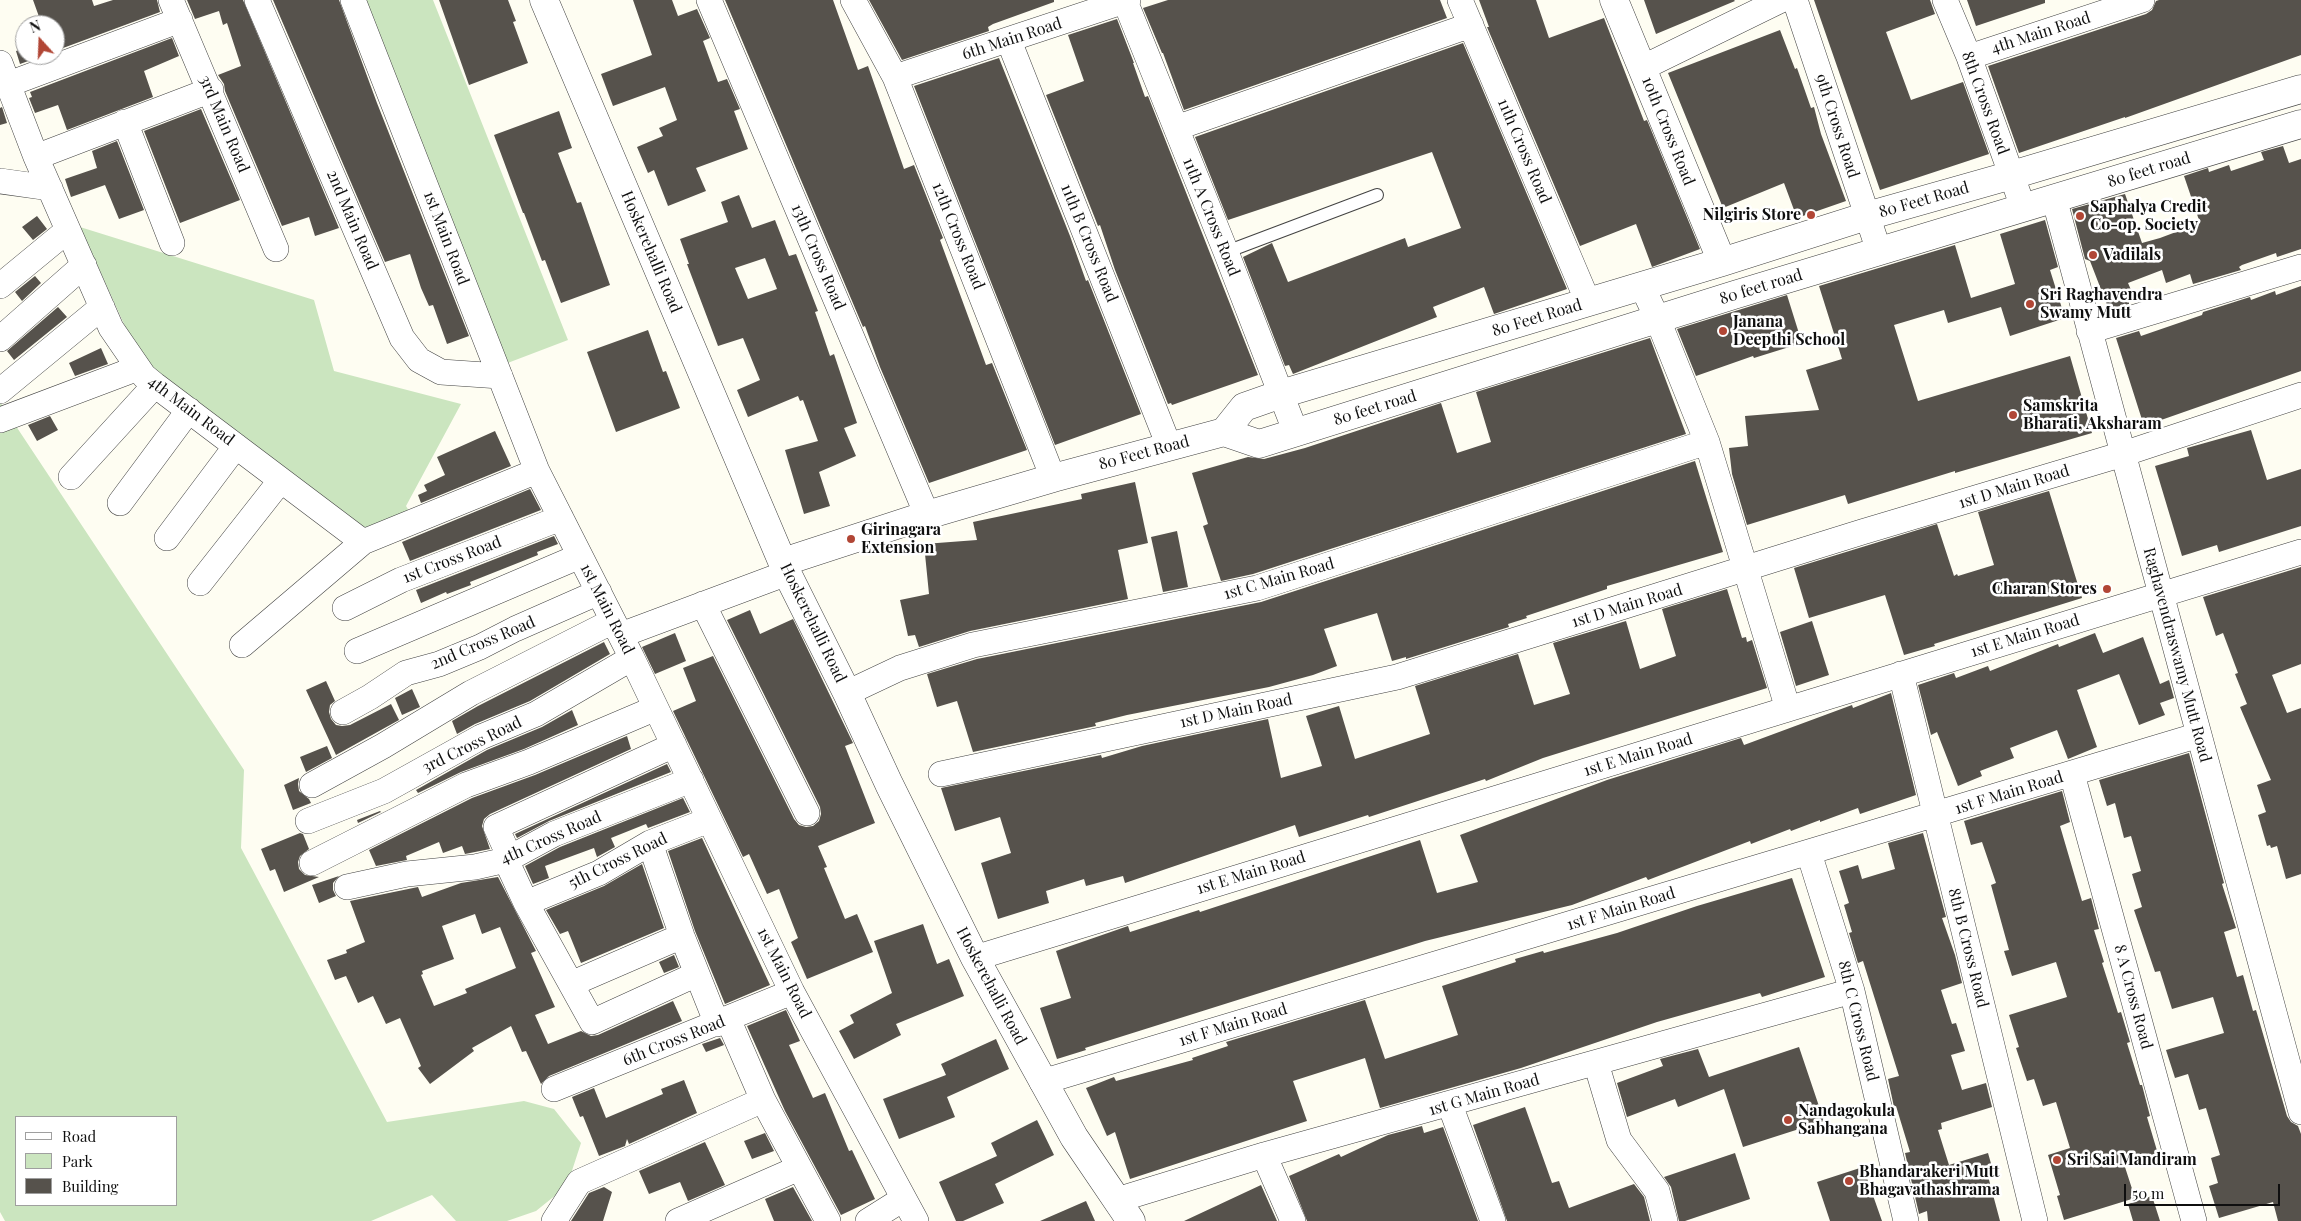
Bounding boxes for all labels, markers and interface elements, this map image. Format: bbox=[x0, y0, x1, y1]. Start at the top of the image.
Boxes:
street label: 4th Main Road bbox=[1989, 8, 2093, 58]
street label: 6th Main Road bbox=[960, 14, 1064, 64]
north arrow bbox=[15, 15, 65, 65]
text: N bbox=[27, 16, 43, 37]
street label: 8th Cross Road bbox=[1957, 49, 2013, 157]
street label: 9th Cross Road bbox=[1811, 71, 1863, 181]
street label: 3rd Main Road bbox=[195, 73, 253, 175]
street label: 10th Cross Road bbox=[1637, 74, 1699, 188]
street label: 11th Cross Road bbox=[1493, 96, 1555, 206]
street label: 80 feet road bbox=[2105, 148, 2193, 192]
street label: 11th A Cross Road bbox=[1178, 155, 1244, 279]
street label: 2nd Main Road bbox=[322, 167, 382, 273]
street label: 80 Feet Road bbox=[1877, 178, 1971, 222]
street label: 12th Cross Road bbox=[928, 180, 988, 292]
street label: 11th B Cross Road bbox=[1056, 181, 1122, 305]
street label: 1st Main Road bbox=[419, 188, 473, 288]
street label: Hoskerehalli Road bbox=[617, 188, 685, 316]
place label: Saphalya Credit Co-op. Society bbox=[2090, 197, 2207, 235]
street label: 13th Cross Road bbox=[787, 201, 849, 313]
place label: Nilgiris Store bbox=[1703, 205, 1801, 225]
marker: Nilgiris Store bbox=[1805, 209, 1817, 221]
marker: Saphalya Credit Co-op. Society bbox=[2074, 210, 2086, 222]
place label: Vadilals bbox=[2103, 245, 2161, 265]
marker: Vadilals bbox=[2087, 249, 2099, 261]
street label: 80 feet road bbox=[1717, 265, 1805, 309]
place label: Sri Raghavendra Swamy Mutt bbox=[2040, 285, 2163, 323]
street label: 80 Feet Road bbox=[1490, 295, 1584, 341]
marker: Sri Raghavendra Swamy Mutt bbox=[2024, 298, 2036, 310]
place label: Janana Deepthi School bbox=[1733, 312, 1845, 350]
marker: Janana Deepthi School bbox=[1717, 325, 1729, 337]
street label: 4th Main Road bbox=[144, 372, 238, 450]
street label: 80 feet road bbox=[1331, 386, 1419, 430]
place label: Samskrita Bharati, Aksharam bbox=[2023, 396, 2162, 434]
marker: Samskrita Bharati, Aksharam bbox=[2007, 409, 2019, 421]
street label: 80 Feet Road bbox=[1097, 432, 1191, 474]
street label: 1st D Main Road bbox=[1956, 461, 2072, 513]
place label: Girinagara Extension bbox=[861, 520, 941, 558]
street label: 1st Cross Road bbox=[400, 532, 504, 588]
marker: Girinagara Extension bbox=[845, 533, 857, 545]
street label: Raghavendraswamy Mutt Road bbox=[2139, 546, 2215, 764]
street label: 1st C Main Road bbox=[1221, 554, 1337, 604]
street label: 1st Main Road bbox=[576, 560, 638, 658]
street label: Hoskerehalli Road bbox=[776, 560, 850, 686]
place label: Charan Stores bbox=[1992, 579, 2097, 599]
street label: 1st D Main Road bbox=[1569, 580, 1685, 632]
marker: Charan Stores bbox=[2101, 583, 2113, 595]
street label: 1st E Main Road bbox=[1968, 610, 2082, 662]
street label: 2nd Cross Road bbox=[428, 612, 538, 674]
street label: 1st D Main Road bbox=[1178, 690, 1294, 732]
street label: 3rd Cross Road bbox=[419, 713, 525, 777]
street label: 1st E Main Road bbox=[1581, 729, 1695, 781]
street label: 1st F Main Road bbox=[1953, 767, 2065, 819]
street label: 4th Cross Road bbox=[498, 807, 604, 869]
street label: 5th Cross Road bbox=[566, 829, 670, 893]
street label: 1st E Main Road bbox=[1194, 847, 1308, 899]
street label: 1st F Main Road bbox=[1565, 883, 1677, 935]
street label: 8th B Cross Road bbox=[1944, 886, 1992, 1010]
street label: 1st Main Road bbox=[753, 924, 815, 1022]
street label: Hoskerehalli Road bbox=[952, 924, 1030, 1048]
street label: 8 A Cross Road bbox=[2110, 943, 2156, 1051]
street label: 8th C Cross Road bbox=[1834, 959, 1882, 1083]
street label: 1st F Main Road bbox=[1177, 999, 1289, 1051]
street label: 6th Cross Road bbox=[620, 1012, 728, 1070]
street label: 1st G Main Road bbox=[1426, 1070, 1542, 1120]
place label: Nandagokula Sabhangana bbox=[1798, 1101, 1895, 1139]
marker: Nandagokula Sabhangana bbox=[1782, 1114, 1794, 1126]
legend bbox=[15, 1116, 178, 1206]
text: Road bbox=[62, 1126, 96, 1146]
place label: Sri Sai Mandiram bbox=[2067, 1150, 2197, 1170]
text: Park bbox=[62, 1151, 93, 1171]
marker: Sri Sai Mandiram bbox=[2051, 1154, 2063, 1166]
place label: Bhandarakeri Mutt Bhagavathashrama bbox=[1859, 1162, 2000, 1200]
scale bar bbox=[2126, 1174, 2282, 1206]
marker: Bhandarakeri Mutt Bhagavathashrama bbox=[1843, 1175, 1855, 1187]
text: Building bbox=[62, 1176, 118, 1196]
text: 50 m bbox=[2132, 1183, 2164, 1203]

